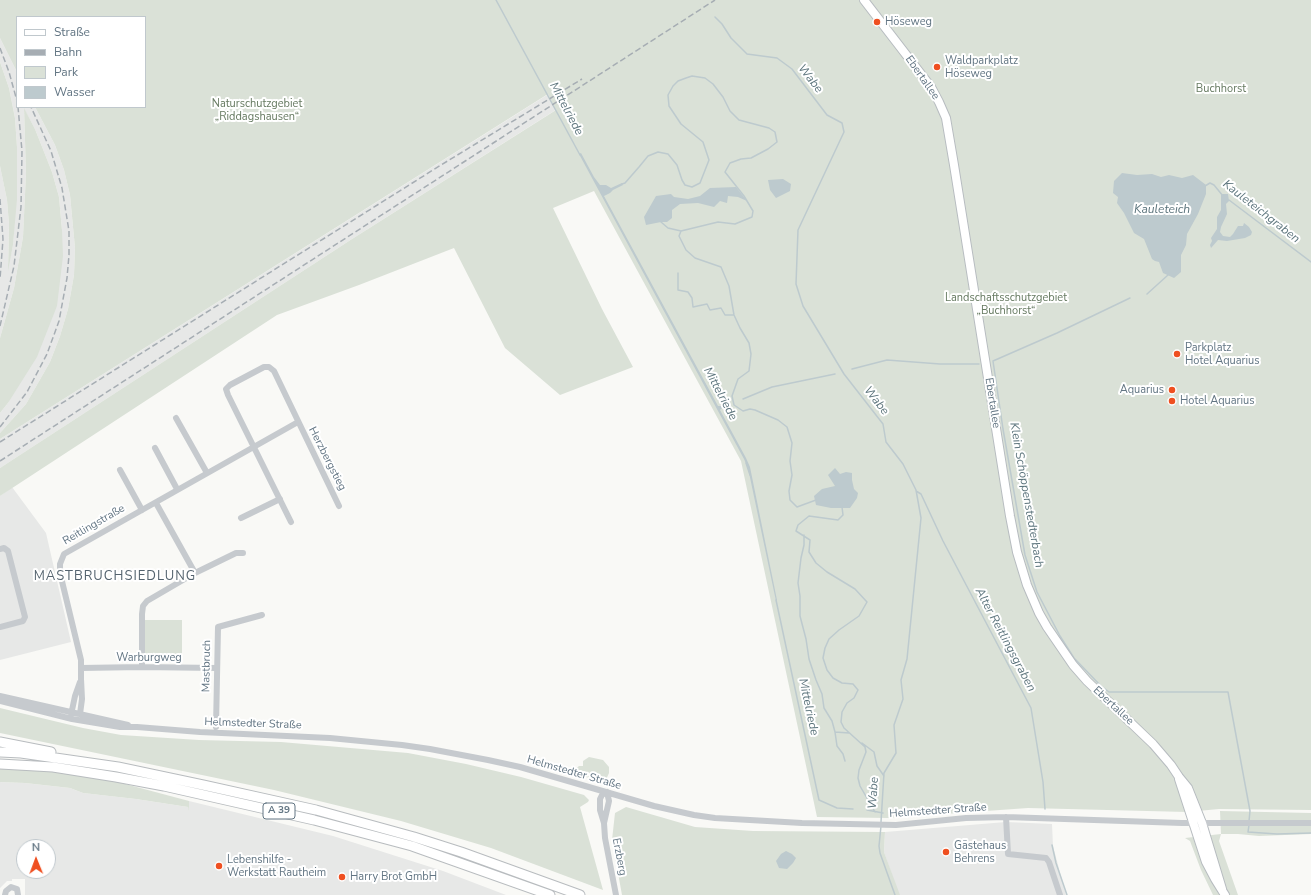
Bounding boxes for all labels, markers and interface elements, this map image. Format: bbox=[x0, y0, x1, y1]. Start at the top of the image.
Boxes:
place label: Höseweg bbox=[885, 15, 932, 29]
legend bbox=[16, 16, 146, 108]
marker: Höseweg bbox=[872, 17, 882, 27]
text: Straße bbox=[54, 24, 90, 40]
text: Bahn bbox=[54, 44, 82, 60]
street label: Ebertallee bbox=[902, 53, 942, 103]
place label: Waldparkplatz Höseweg bbox=[945, 54, 1018, 80]
water label: Wabe bbox=[794, 62, 826, 96]
marker: Waldparkplatz Höseweg bbox=[932, 62, 942, 72]
text: Park bbox=[54, 64, 78, 80]
water label: Mittelriede bbox=[546, 80, 586, 138]
park label: Buchhorst bbox=[1196, 82, 1246, 96]
text: Wasser bbox=[54, 84, 95, 100]
park label: Naturschutzgebiet „Riddagshausen“ bbox=[212, 97, 302, 123]
water label: Kauleteichgraben bbox=[1220, 177, 1302, 247]
water label: Kauleteich bbox=[1134, 203, 1190, 217]
park label: Landschaftsschutzgebiet „Buchhorst“ bbox=[945, 291, 1067, 317]
place label: Parkplatz Hotel Aquarius bbox=[1185, 341, 1259, 367]
marker: Parkplatz Hotel Aquarius bbox=[1172, 349, 1182, 359]
water label: Mittelriede bbox=[700, 365, 740, 423]
street label: Ebertallee bbox=[982, 377, 1002, 429]
place label: Aquarius bbox=[1120, 383, 1164, 397]
water label: Wabe bbox=[860, 384, 892, 418]
marker: Aquarius bbox=[1167, 385, 1177, 395]
place label: Hotel Aquarius bbox=[1180, 394, 1254, 408]
marker: Hotel Aquarius bbox=[1167, 396, 1177, 406]
water label: Klein Schöppenstedterbach bbox=[1006, 421, 1046, 569]
street label: Herzbergstieg bbox=[305, 425, 349, 493]
street label: Reitlingstraße bbox=[61, 502, 127, 548]
district label: MASTBRUCHSIEDLUNG bbox=[34, 569, 196, 585]
water label: Alter Reitlingsgraben bbox=[972, 586, 1038, 694]
street label: Mastbruch bbox=[200, 640, 214, 692]
street label: Warburgweg bbox=[116, 651, 182, 665]
water label: Mittelriede bbox=[795, 677, 821, 737]
street label: Ebertallee bbox=[1090, 684, 1136, 728]
street label: Helmstedter Straße bbox=[204, 716, 302, 732]
street label: Helmstedter Straße bbox=[525, 753, 623, 793]
water label: Wabe bbox=[866, 776, 882, 810]
street label: Helmstedter Straße bbox=[889, 801, 987, 821]
road number: A 39 bbox=[263, 803, 295, 819]
street label: Erzberg bbox=[609, 837, 629, 877]
north arrow bbox=[16, 839, 56, 879]
place label: Gästehaus Behrens bbox=[954, 839, 1006, 865]
text: N bbox=[32, 840, 40, 855]
marker: Gästehaus Behrens bbox=[941, 847, 951, 857]
place label: Lebenshilfe - Werkstatt Rautheim bbox=[227, 853, 326, 879]
marker: Lebenshilfe - Werkstatt Rautheim bbox=[214, 861, 224, 871]
place label: Harry Brot GmbH bbox=[350, 870, 437, 884]
marker: Harry Brot GmbH bbox=[337, 872, 347, 882]

